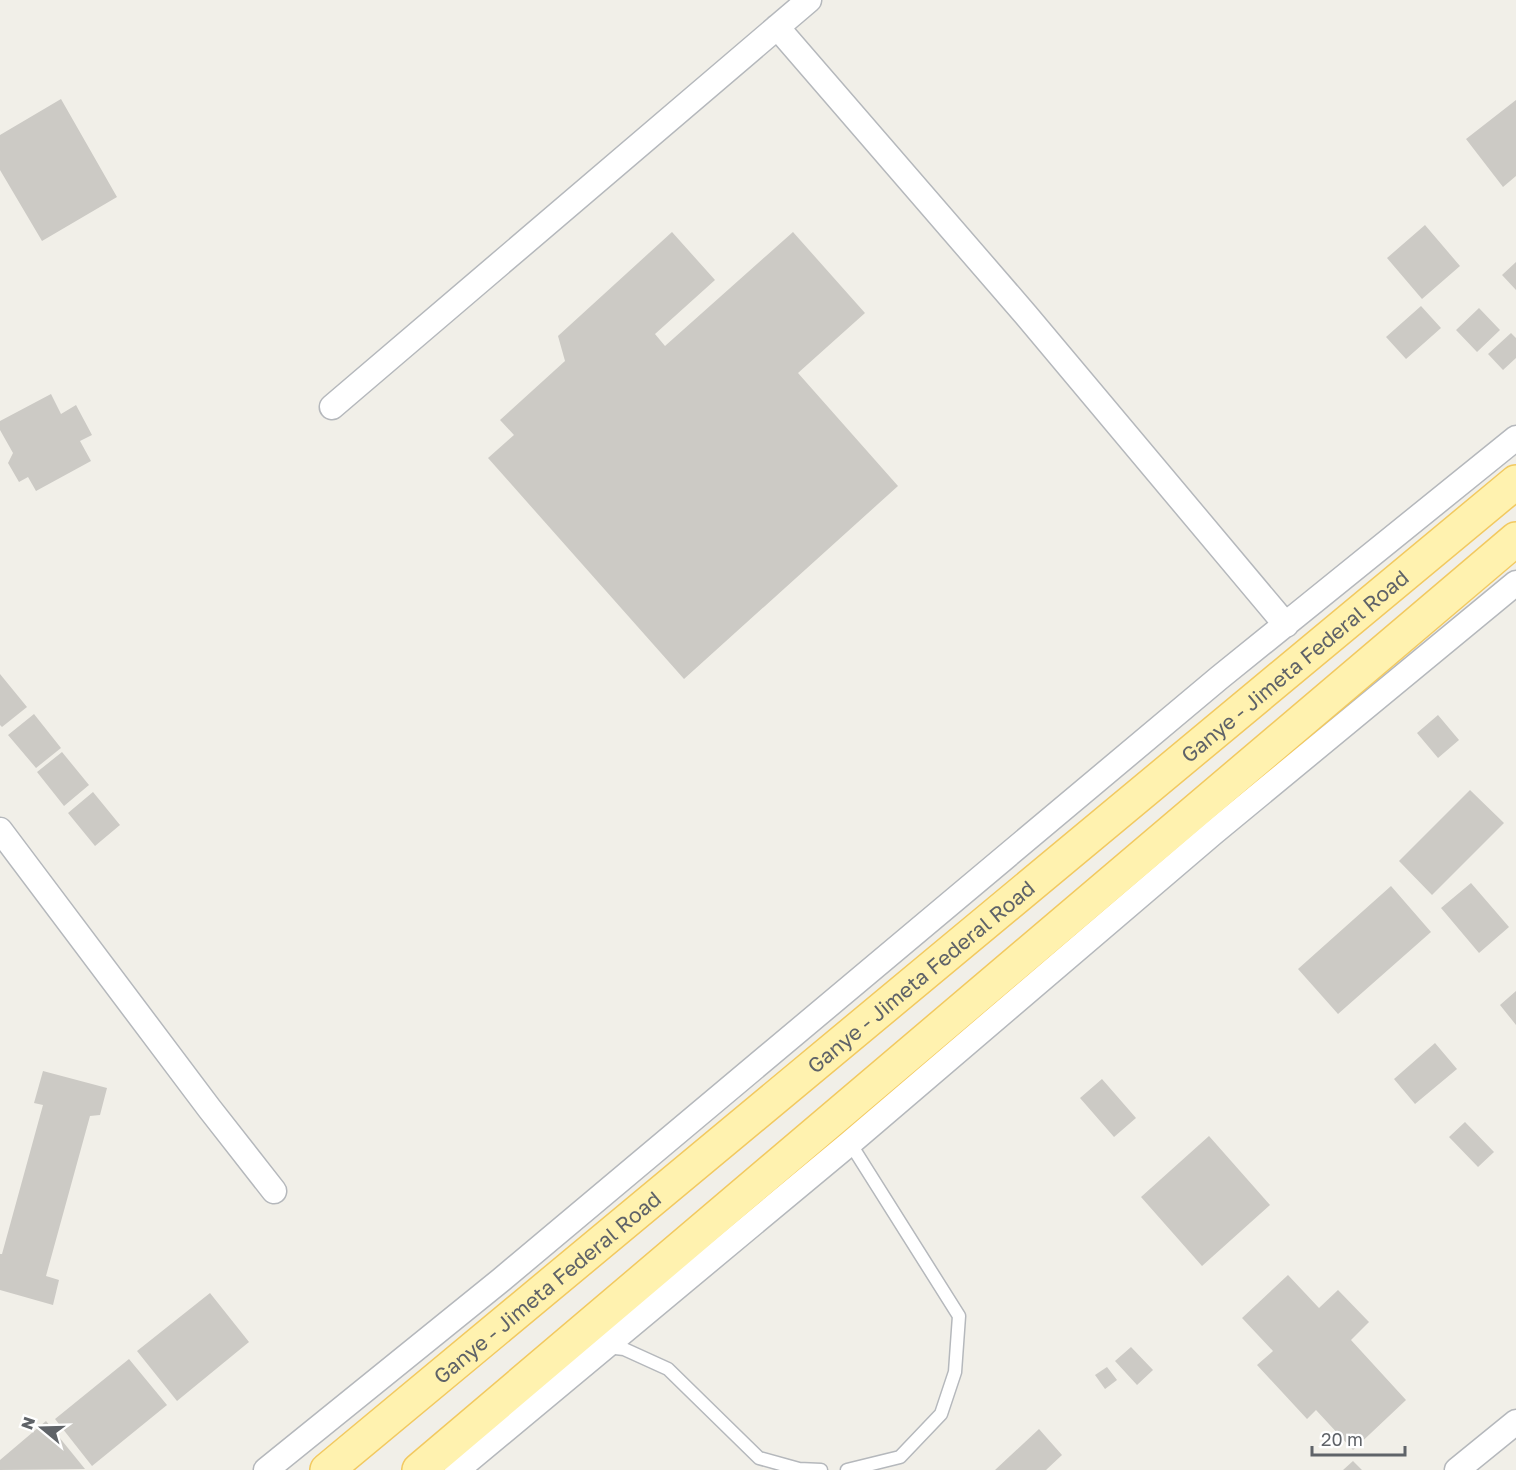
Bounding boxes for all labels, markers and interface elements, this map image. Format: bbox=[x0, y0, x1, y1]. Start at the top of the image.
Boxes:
street label: Ganye - Jimeta Federal Road bbox=[1176, 564, 1414, 768]
street label: Ganye - Jimeta Federal Road bbox=[802, 875, 1040, 1079]
street label: Ganye - Jimeta Federal Road bbox=[428, 1185, 666, 1389]
north arrow bbox=[12, 1398, 72, 1458]
text: N bbox=[16, 1414, 39, 1432]
scale bar bbox=[1312, 1419, 1405, 1457]
text: 20 m bbox=[1321, 1428, 1363, 1450]

